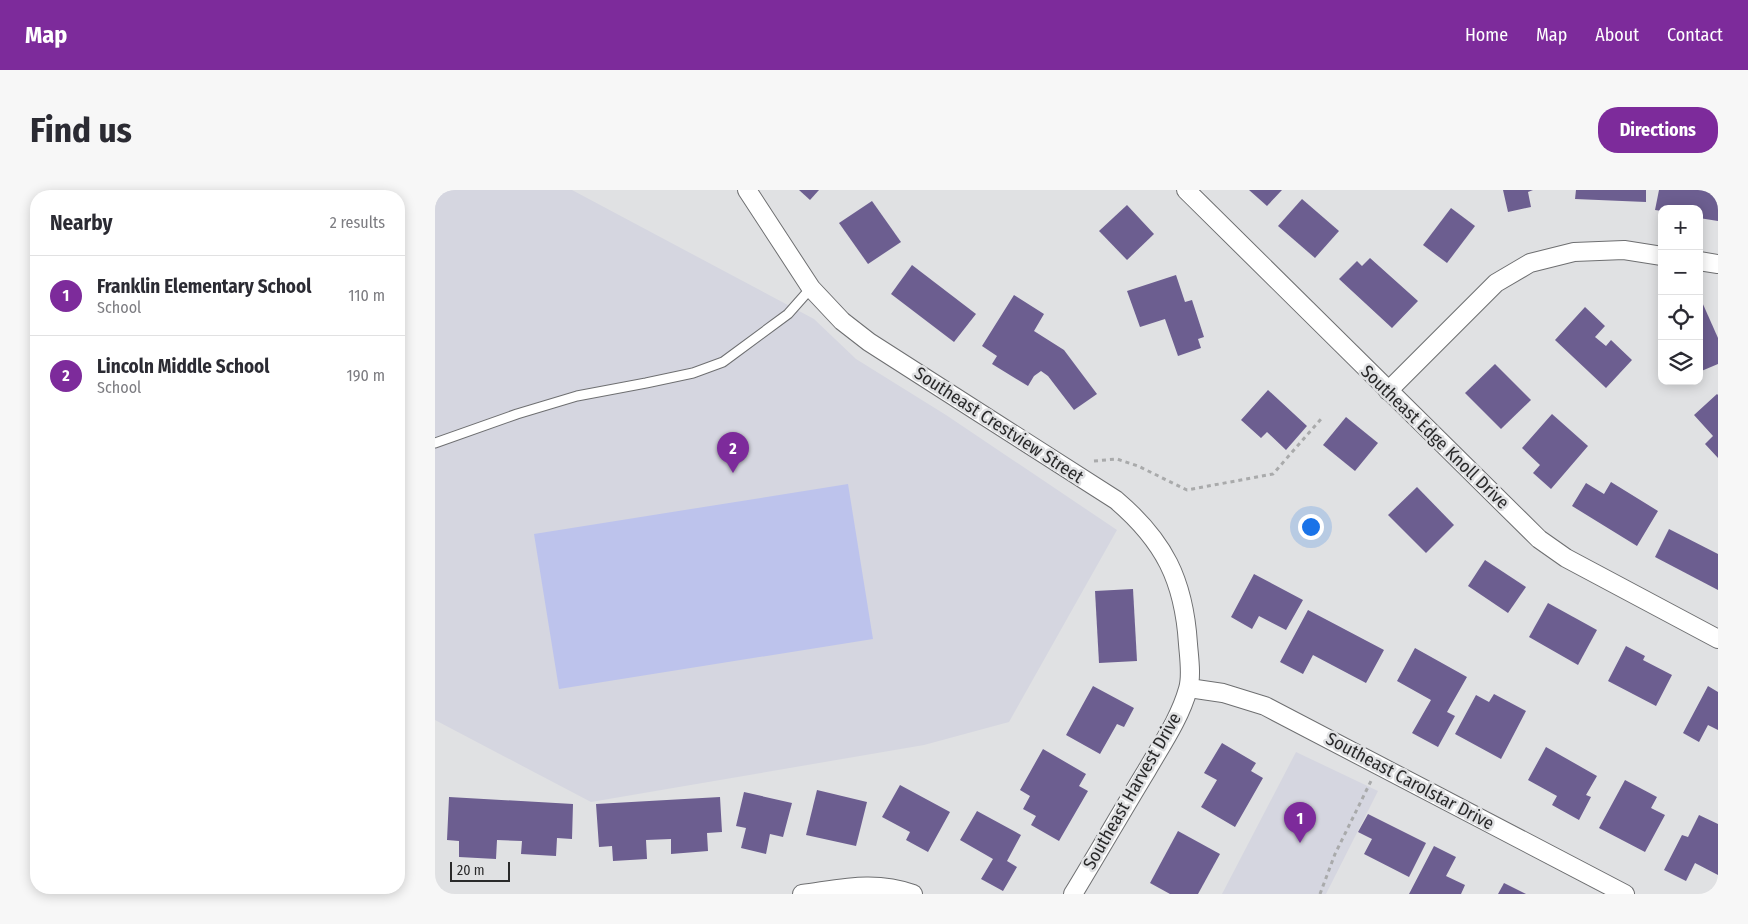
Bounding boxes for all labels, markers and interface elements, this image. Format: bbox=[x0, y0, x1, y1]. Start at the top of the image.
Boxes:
text: Map bbox=[25, 21, 67, 49]
text: Home bbox=[1465, 24, 1508, 46]
text: Map bbox=[1536, 24, 1567, 46]
text: About bbox=[1595, 24, 1639, 46]
text: Contact bbox=[1667, 24, 1723, 46]
button: Directions bbox=[1598, 107, 1718, 153]
text: Find us bbox=[30, 109, 132, 151]
map controls bbox=[1658, 205, 1703, 385]
button: + bbox=[1658, 205, 1703, 250]
text: Nearby bbox=[50, 210, 112, 236]
text: 2 results bbox=[330, 213, 385, 232]
button: − bbox=[1658, 250, 1703, 295]
text: Franklin Elementary School bbox=[97, 275, 311, 298]
text: 1 bbox=[63, 286, 69, 305]
text: 110 m bbox=[348, 286, 385, 305]
button: locate bbox=[1658, 295, 1703, 340]
text: School bbox=[97, 298, 141, 317]
button: layers bbox=[1658, 340, 1703, 385]
text: Lincoln Middle School bbox=[97, 355, 269, 378]
street label: Southeast Edge Knoll Drive bbox=[1356, 360, 1514, 514]
street label: Southeast Crestview Street bbox=[910, 362, 1088, 488]
text: 2 bbox=[62, 366, 70, 385]
text: 190 m bbox=[347, 366, 385, 385]
text: School bbox=[97, 378, 141, 397]
pin: 2 bbox=[717, 432, 749, 473]
your location bbox=[1298, 514, 1324, 540]
street label: Southeast Harvest Drive bbox=[1078, 709, 1186, 873]
street label: Southeast Carolstar Drive bbox=[1322, 727, 1498, 835]
pin: 1 bbox=[1284, 802, 1316, 843]
scale bar bbox=[450, 859, 510, 882]
text: 20 m bbox=[457, 862, 485, 879]

